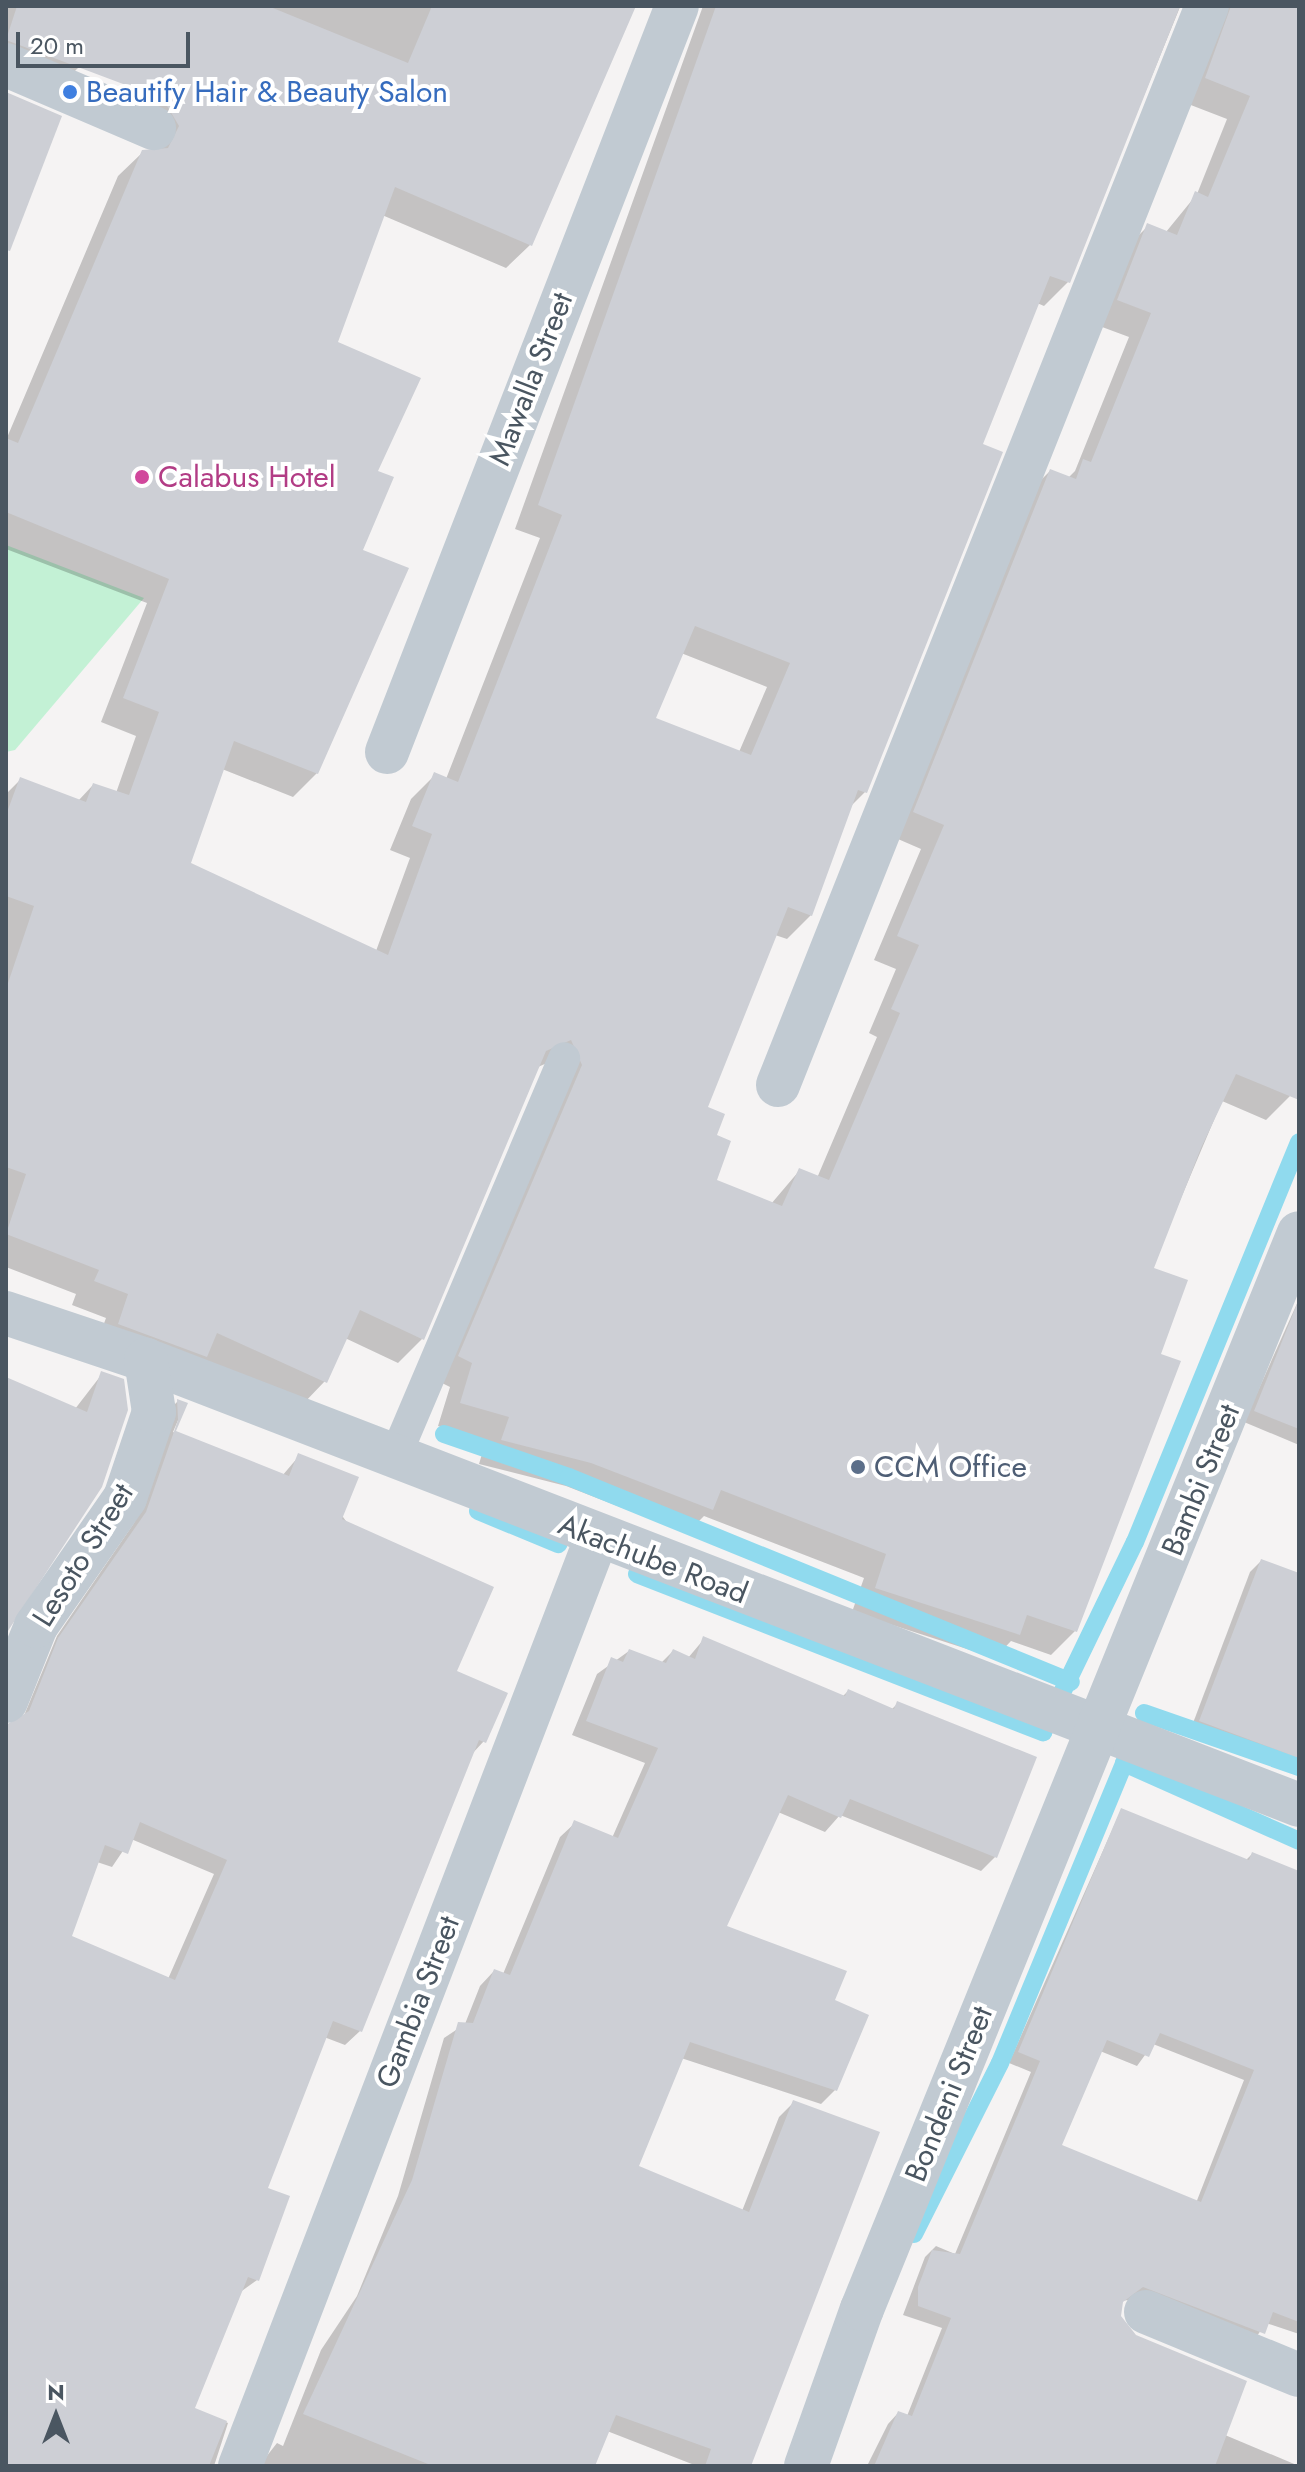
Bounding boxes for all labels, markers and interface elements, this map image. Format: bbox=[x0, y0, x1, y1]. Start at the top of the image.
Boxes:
scale bar bbox=[20, 16, 194, 66]
text: 20 m bbox=[30, 28, 84, 63]
place label: Beautify Hair & Beauty Salon bbox=[86, 74, 448, 110]
marker: Beautify Hair & Beauty Salon bbox=[61, 83, 79, 101]
street label: Mawalla Street bbox=[482, 287, 580, 471]
place label: Calabus Hotel bbox=[158, 459, 336, 495]
marker: Calabus Hotel bbox=[133, 468, 151, 486]
street label: Bambi Street bbox=[1154, 1399, 1248, 1561]
place label: CCM Office bbox=[874, 1449, 1027, 1485]
marker: CCM Office bbox=[849, 1458, 867, 1476]
street label: Lesoto Street bbox=[25, 1477, 141, 1633]
street label: Akachube Road bbox=[553, 1506, 753, 1612]
street label: Gambia Street bbox=[369, 1911, 467, 2093]
street label: Bondeni Street bbox=[898, 2001, 1000, 2187]
north arrow bbox=[16, 2376, 96, 2456]
text: N bbox=[47, 2376, 65, 2408]

